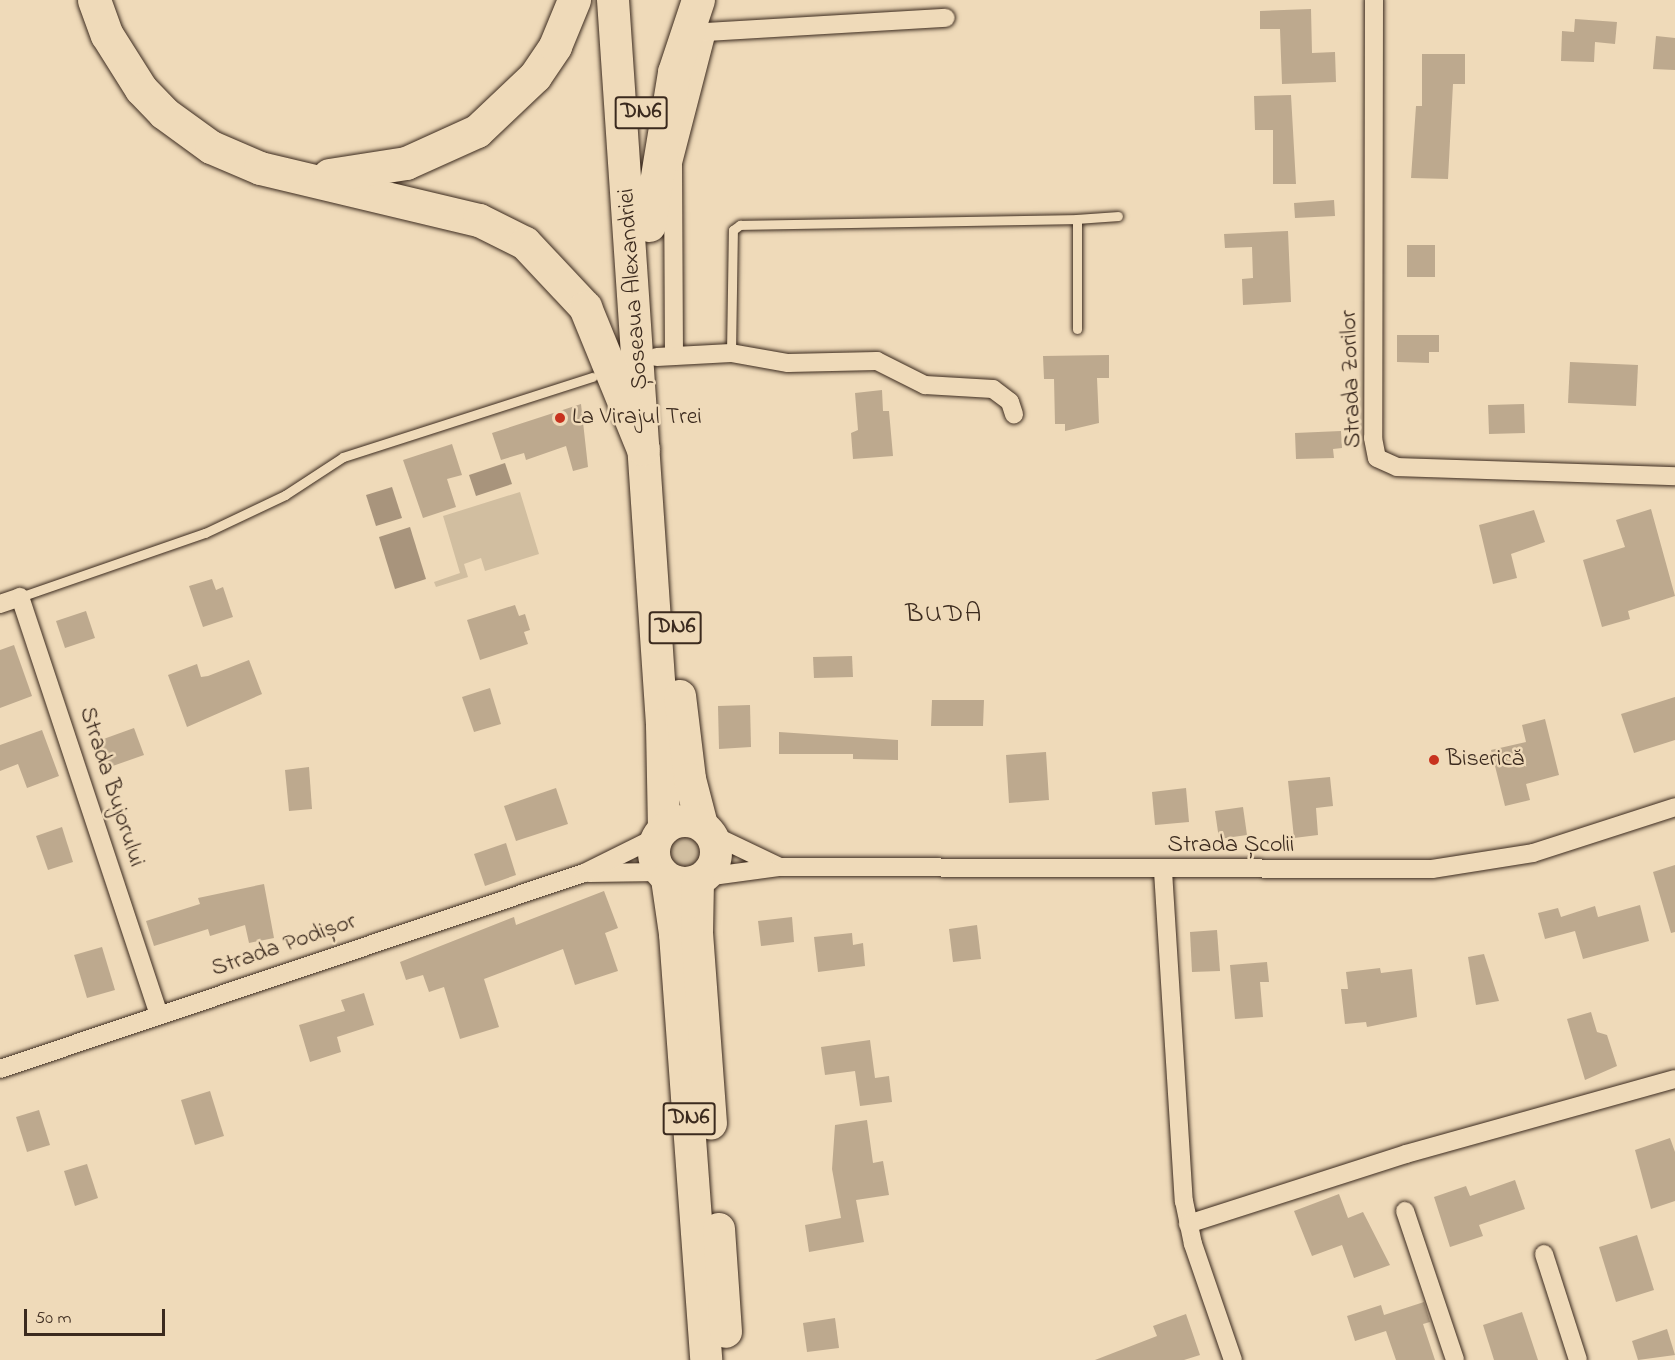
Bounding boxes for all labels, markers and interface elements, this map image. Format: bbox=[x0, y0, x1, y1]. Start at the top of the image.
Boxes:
road number: DN6 bbox=[614, 94, 668, 132]
street label: Șoseaua Alexandriei bbox=[613, 187, 655, 391]
street label: Strada Zorilor bbox=[1335, 309, 1369, 449]
place label: La Virajul Trei bbox=[572, 404, 702, 432]
marker: La Virajul Trei bbox=[553, 411, 567, 425]
district label: BUDA bbox=[905, 599, 983, 631]
road number: DN6 bbox=[648, 609, 702, 647]
street label: Strada Bujorului bbox=[72, 703, 150, 871]
place label: Biserică bbox=[1446, 746, 1524, 774]
marker: Biserică bbox=[1427, 753, 1441, 767]
street label: Strada Școlii bbox=[1168, 832, 1294, 860]
street label: Strada Podișor bbox=[208, 908, 360, 984]
road number: DN6 bbox=[662, 1100, 716, 1138]
scale bar bbox=[27, 1297, 168, 1335]
text: 50 m bbox=[35, 1306, 72, 1332]

